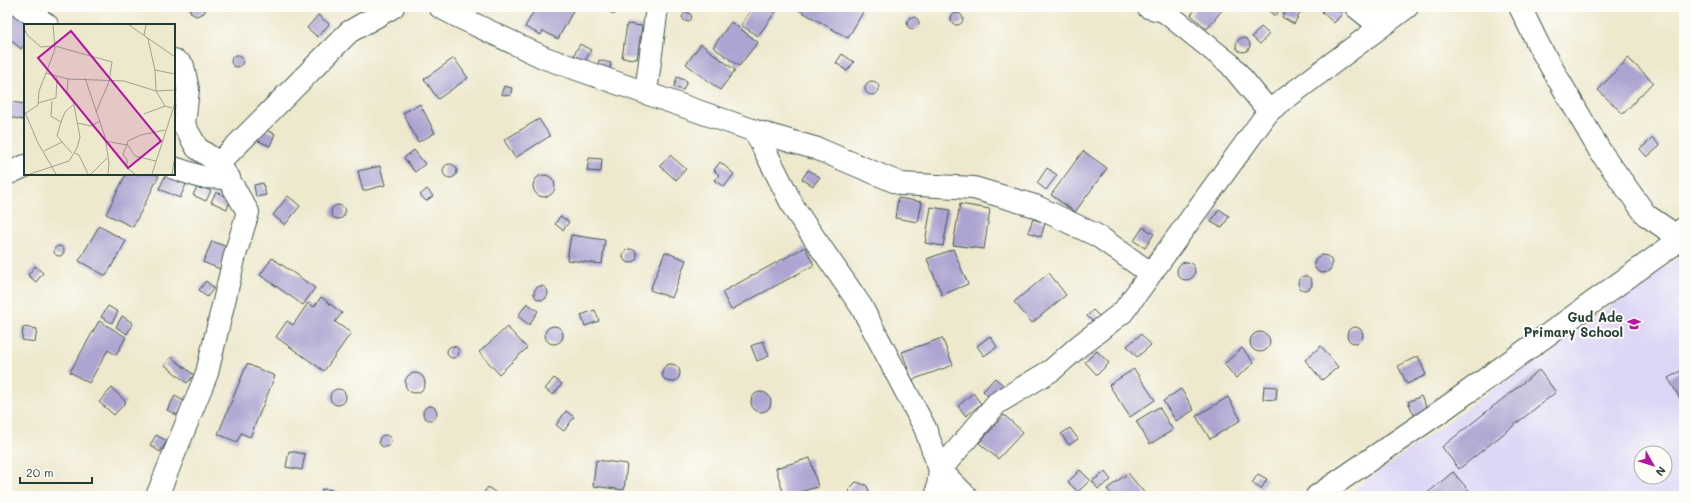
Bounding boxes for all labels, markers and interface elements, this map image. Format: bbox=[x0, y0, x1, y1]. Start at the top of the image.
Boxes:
inset map bbox=[24, 24, 175, 175]
place label: Gud Ade Primary School bbox=[1523, 308, 1623, 341]
school or university icon: Gud Ade Primary School bbox=[1626, 316, 1642, 332]
north arrow bbox=[1633, 445, 1673, 485]
scale bar bbox=[20, 459, 92, 485]
text: 20 m bbox=[26, 464, 54, 480]
text: N bbox=[1653, 464, 1670, 480]

